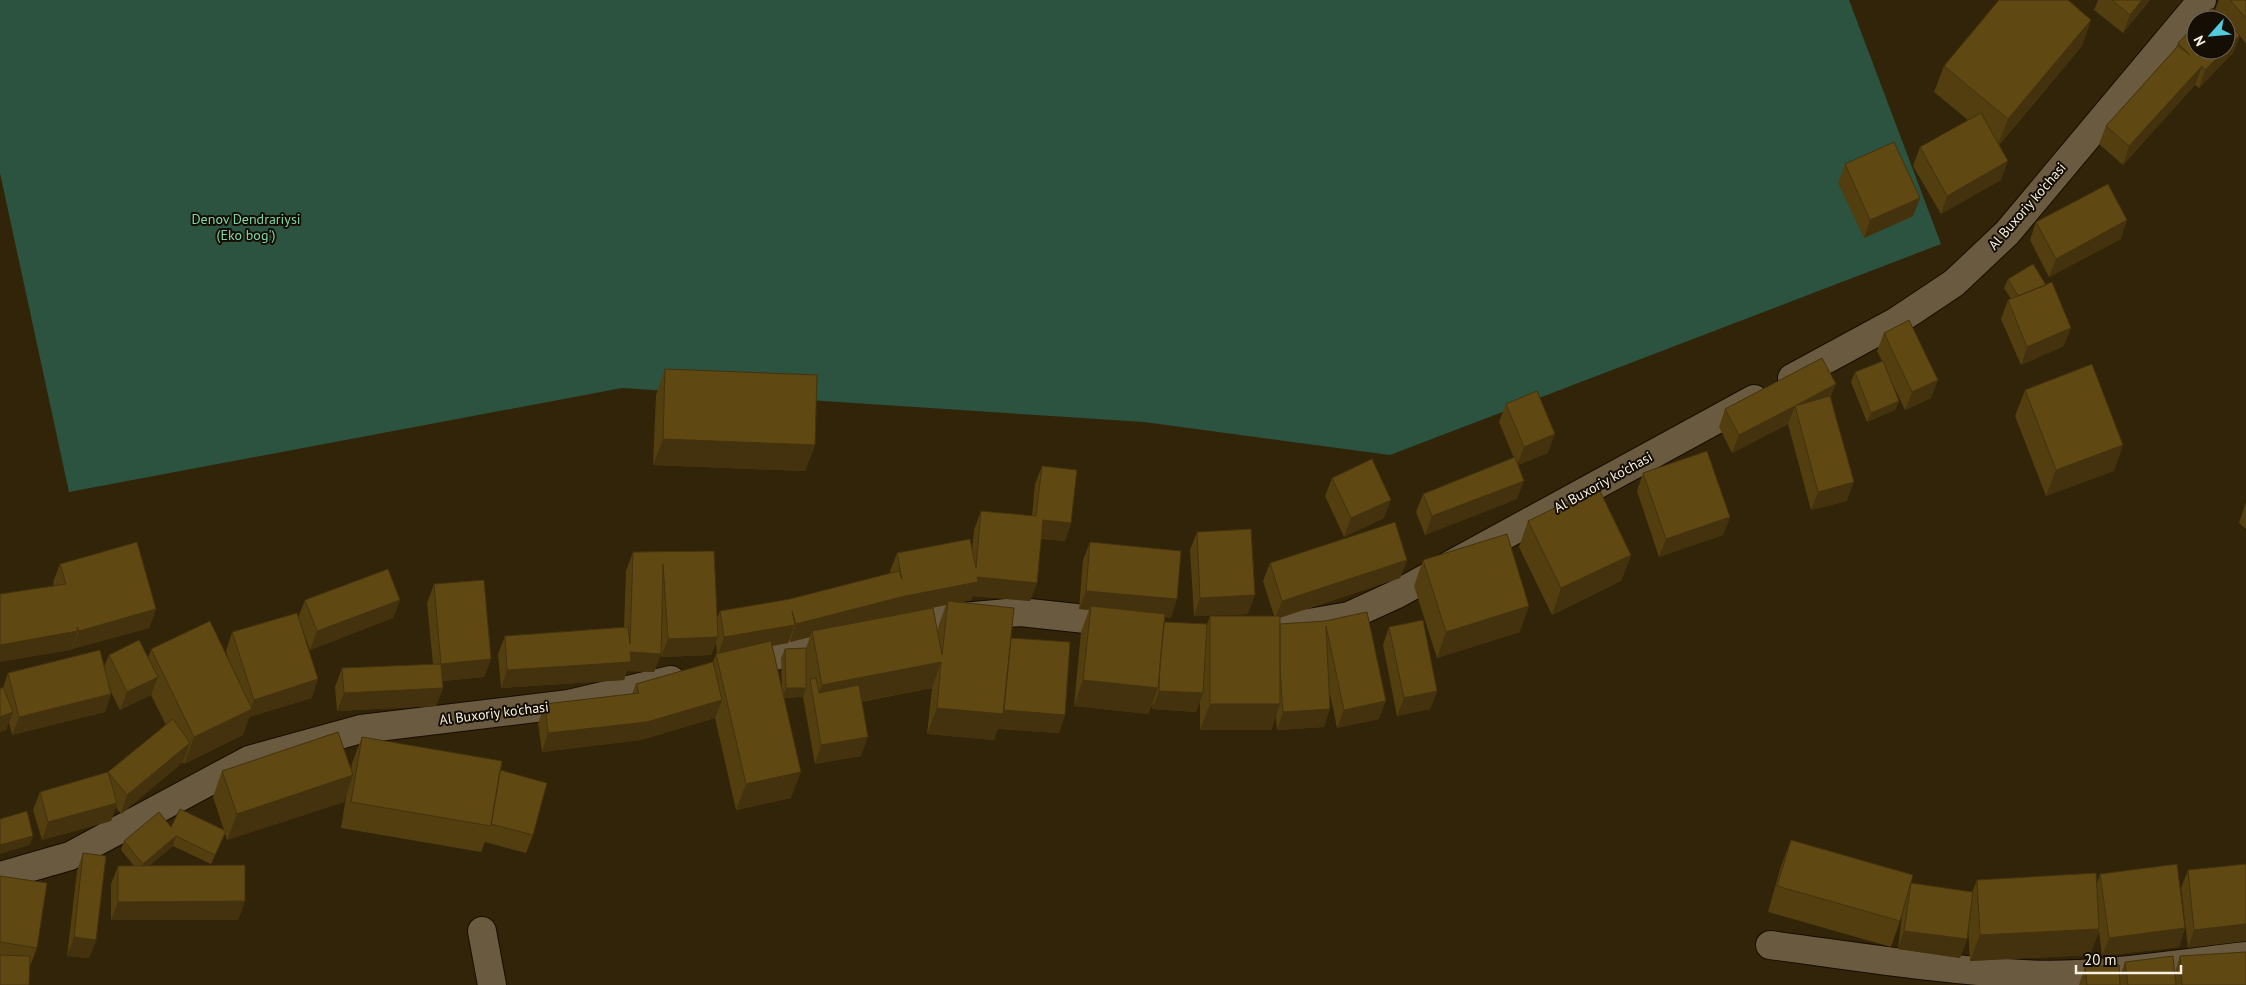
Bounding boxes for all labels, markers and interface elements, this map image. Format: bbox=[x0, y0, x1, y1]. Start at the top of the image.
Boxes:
north arrow bbox=[2186, 10, 2236, 60]
text: N bbox=[2189, 33, 2210, 49]
street label: Al Buxoriy ko'chasi bbox=[1984, 159, 2070, 253]
park label: Denov Dendrariysi (Eko bog') bbox=[191, 210, 301, 244]
street label: Al Buxoriy ko'chasi bbox=[1551, 447, 1655, 517]
street label: Al Buxoriy ko'chasi bbox=[438, 697, 550, 729]
scale bar bbox=[2076, 942, 2181, 974]
text: 20 m bbox=[2084, 950, 2117, 969]

